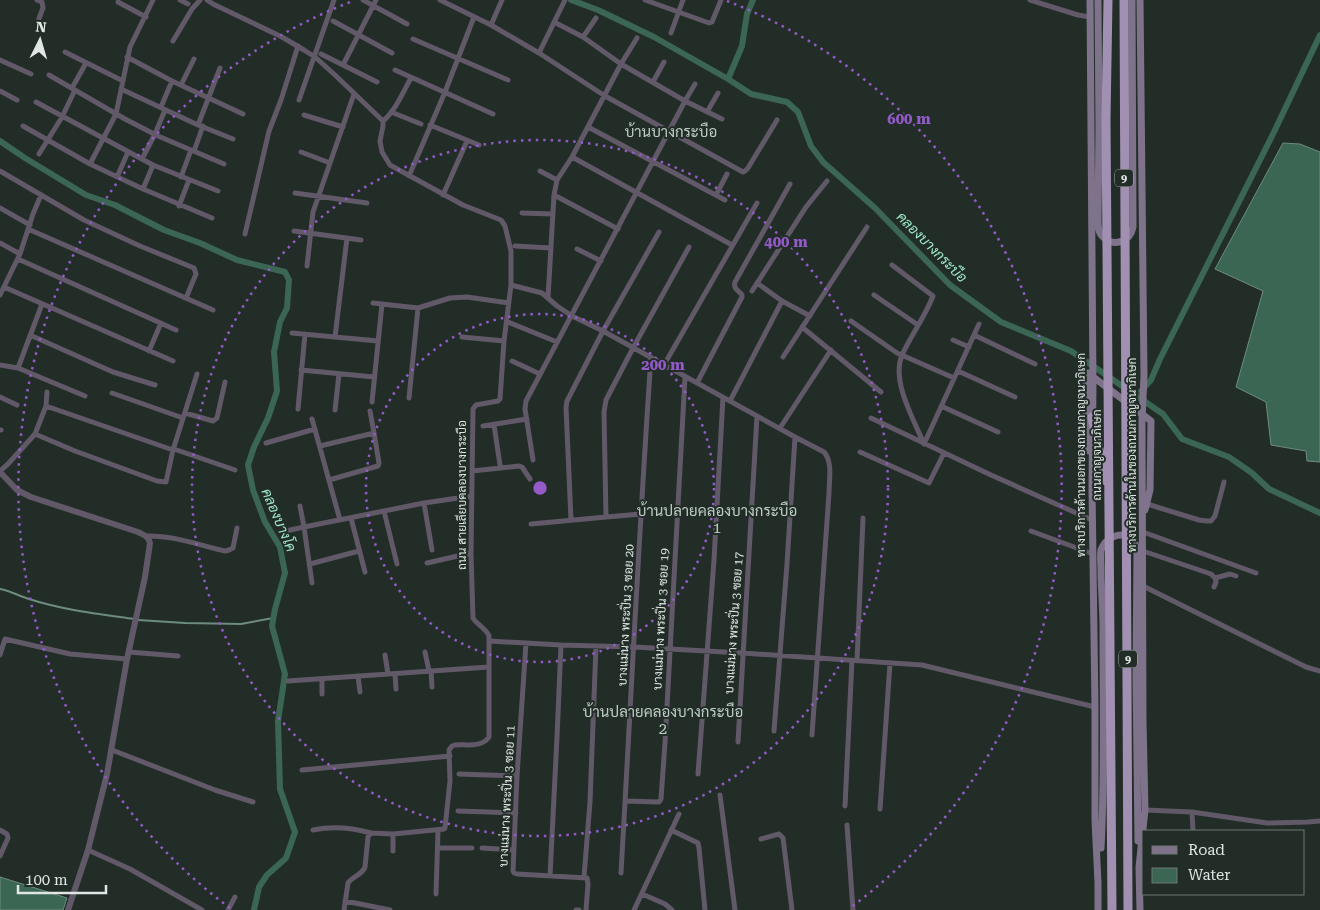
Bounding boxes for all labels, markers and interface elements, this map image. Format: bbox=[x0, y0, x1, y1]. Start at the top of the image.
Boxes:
north arrow bbox=[15, 15, 65, 65]
text: N bbox=[35, 19, 47, 36]
text: 600 m bbox=[887, 110, 931, 128]
district label: บ้านบางกระบือ bbox=[625, 122, 717, 141]
road number: 9 bbox=[1115, 170, 1133, 187]
water label: คลองบางกระบือ bbox=[894, 208, 971, 285]
text: 400 m bbox=[764, 233, 808, 251]
street label: ทางบริการด้านนอกของถนนกาญจนาภิเษก bbox=[1074, 353, 1088, 557]
text: 200 m bbox=[641, 356, 685, 374]
street label: ทางบริการด้านในของถนนกาญจนาภิเษก bbox=[1124, 357, 1139, 552]
street label: ถนนกาญจนาภิเษก bbox=[1090, 409, 1104, 501]
street label: ถนน สายเลียบคลองบางกระบือ bbox=[454, 420, 469, 570]
centre of rings bbox=[531, 479, 549, 497]
water label: คลองบางโค bbox=[259, 486, 299, 554]
district label: บ้านปลายคลองบางกระบือ 1 bbox=[637, 501, 797, 537]
street label: บางแม่นาง พระปิ่น 3 ซอย 20 bbox=[612, 543, 637, 686]
street label: บางแม่นาง พระปิ่น 3 ซอย 19 bbox=[647, 547, 672, 690]
street label: บางแม่นาง พระปิ่น 3 ซอย 17 bbox=[719, 551, 746, 694]
road number: 9 bbox=[1119, 651, 1137, 668]
district label: บ้านปลายคลองบางกระบือ 2 bbox=[583, 702, 743, 738]
street label: บางแม่นาง พระปิ่น 3 ซอย 11 bbox=[493, 724, 518, 867]
legend bbox=[1142, 830, 1305, 895]
text: Road bbox=[1188, 841, 1225, 859]
scale bar bbox=[18, 862, 105, 894]
text: Water bbox=[1188, 866, 1230, 884]
text: 100 m bbox=[25, 871, 68, 889]

